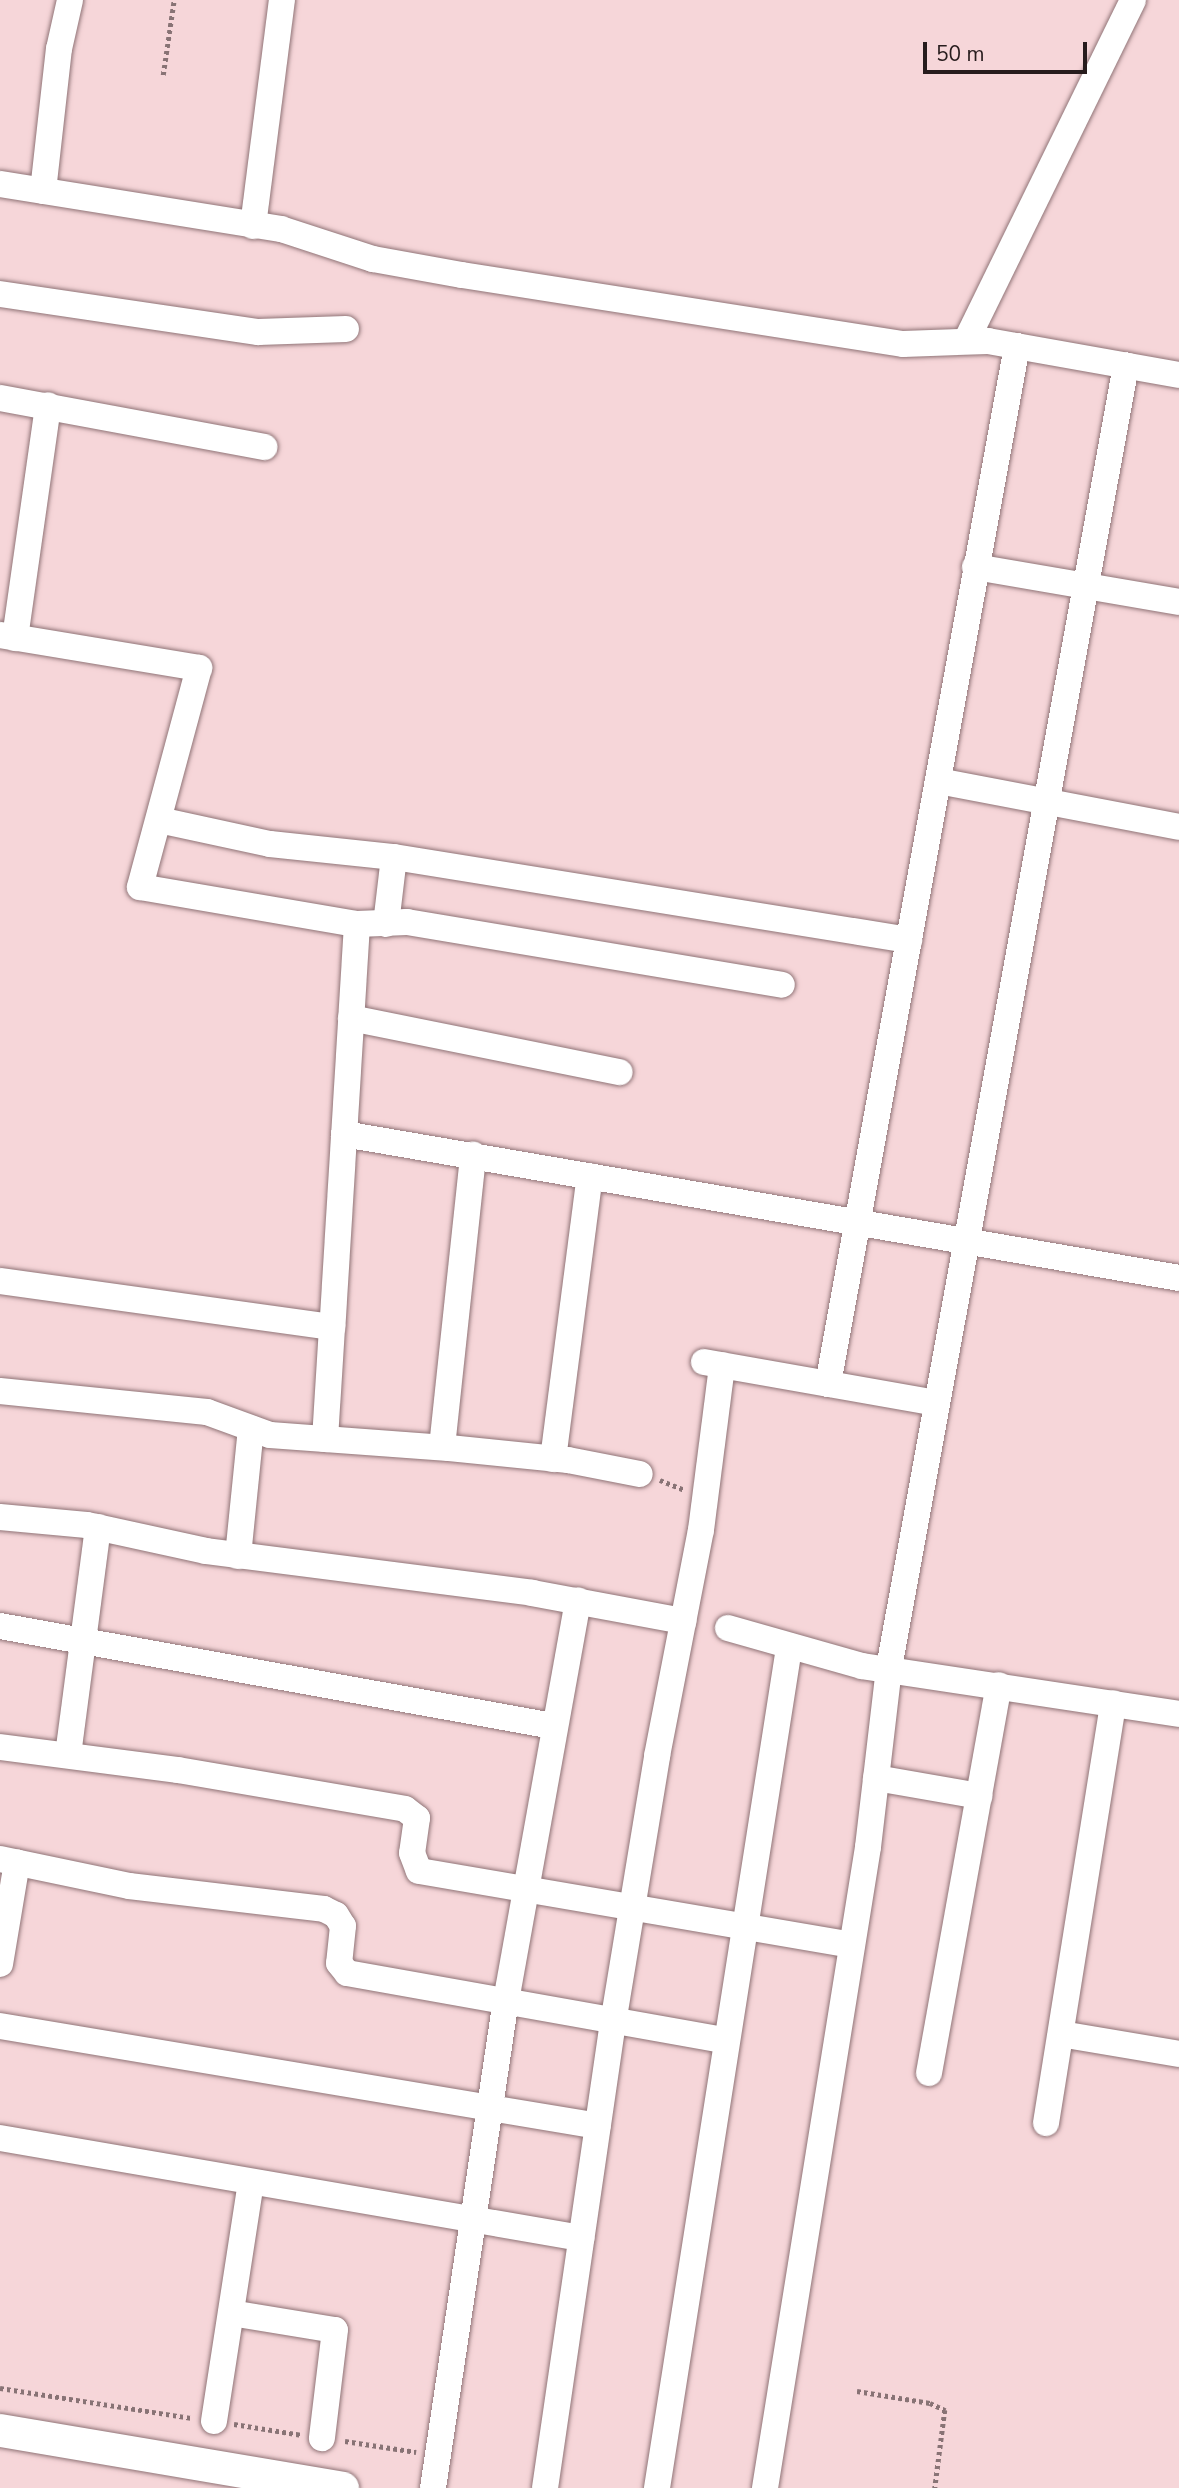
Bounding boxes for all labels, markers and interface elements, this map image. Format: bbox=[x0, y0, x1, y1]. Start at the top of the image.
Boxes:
scale bar bbox=[927, 28, 1092, 72]
text: 50 m bbox=[936, 40, 985, 68]

